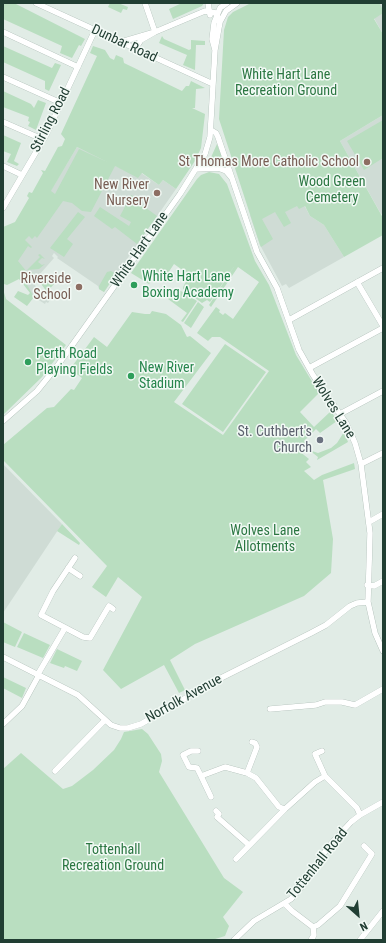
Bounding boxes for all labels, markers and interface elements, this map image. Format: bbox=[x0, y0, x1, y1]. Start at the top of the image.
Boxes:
street label: Dunbar Road bbox=[88, 21, 160, 67]
park label: White Hart Lane Recreation Ground bbox=[235, 67, 337, 100]
street label: Stirling Road bbox=[28, 85, 74, 155]
place label: St Thomas More Catholic School bbox=[179, 154, 359, 170]
marker: St Thomas More Catholic School bbox=[362, 157, 372, 167]
park label: Wood Green Cemetery bbox=[299, 174, 365, 206]
place label: New River Nursery bbox=[94, 177, 149, 210]
marker: New River Nursery bbox=[152, 188, 162, 198]
street label: White Hart Lane bbox=[108, 209, 172, 291]
place label: White Hart Lane Boxing Academy bbox=[142, 269, 234, 302]
place label: Riverside School bbox=[21, 271, 71, 304]
marker: White Hart Lane Boxing Academy bbox=[129, 280, 139, 290]
marker: Riverside School bbox=[74, 282, 84, 292]
place label: Perth Road Playing Fields bbox=[36, 346, 113, 378]
marker: Perth Road Playing Fields bbox=[23, 357, 33, 367]
place label: New River Stadium bbox=[139, 360, 194, 392]
marker: New River Stadium bbox=[126, 371, 136, 381]
street label: Wolves Lane bbox=[307, 374, 359, 442]
place label: St. Cuthbert's Church bbox=[238, 424, 312, 456]
marker: St. Cuthbert's Church bbox=[315, 435, 325, 445]
park label: Wolves Lane Allotments bbox=[230, 523, 300, 556]
street label: Norfolk Avenue bbox=[143, 671, 225, 727]
street label: Tottenhall Road bbox=[284, 825, 352, 903]
park label: Tottenhall Recreation Ground bbox=[62, 842, 164, 874]
north arrow bbox=[338, 895, 378, 935]
text: N bbox=[358, 919, 370, 933]

